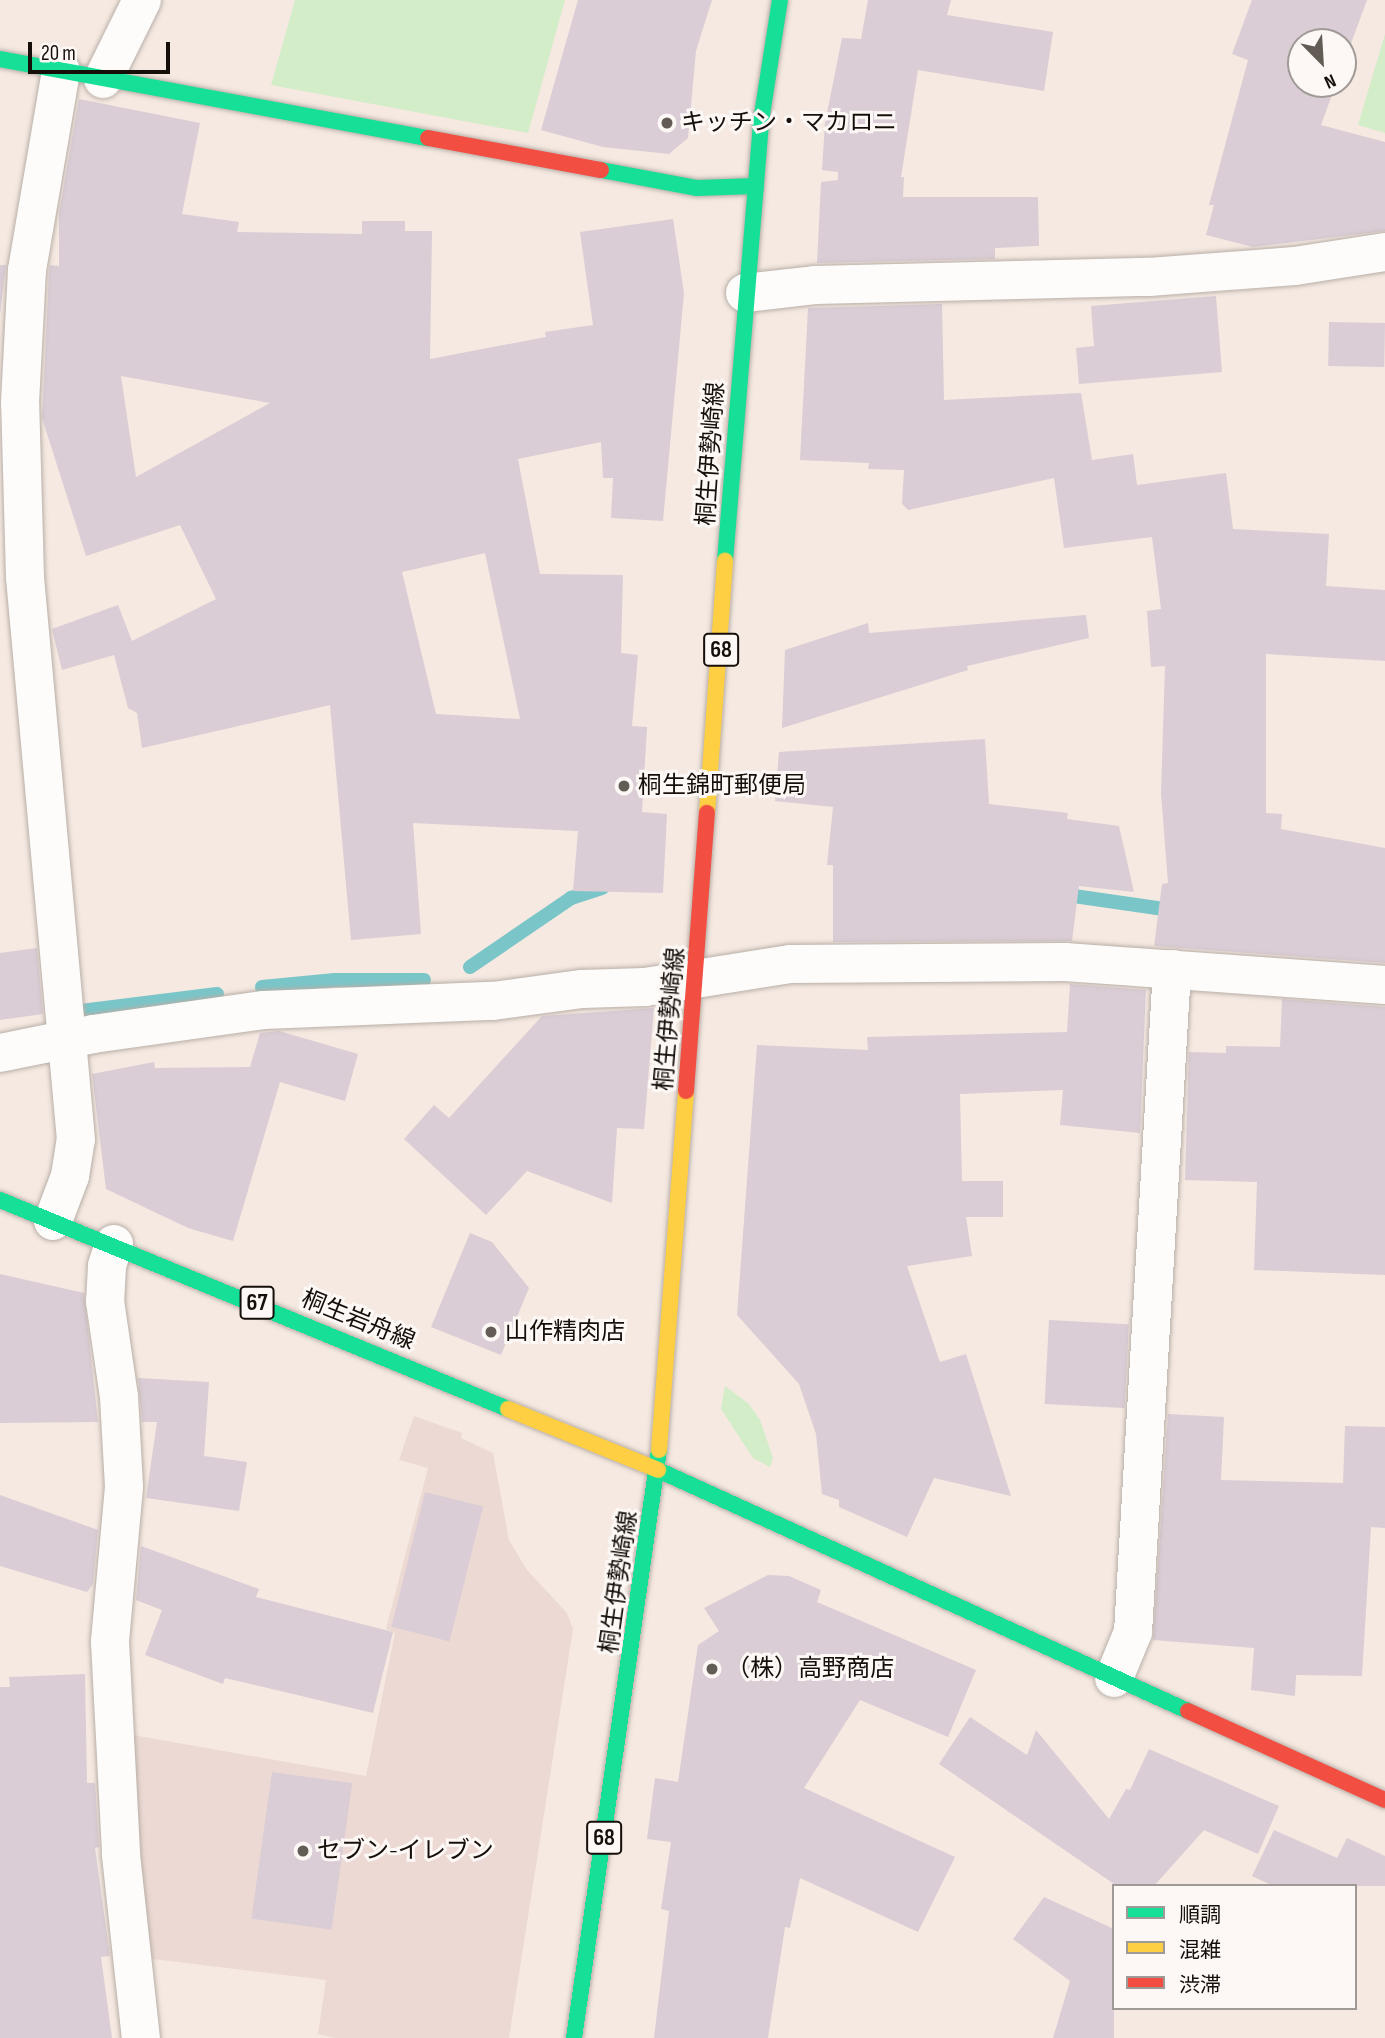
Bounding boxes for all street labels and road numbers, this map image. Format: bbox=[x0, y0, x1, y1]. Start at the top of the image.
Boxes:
street label: 桐生伊勢崎線 bbox=[692, 381, 730, 527]
road number: 68 bbox=[702, 630, 740, 670]
street label: 桐生伊勢崎線 bbox=[649, 946, 691, 1092]
road number: 67 bbox=[240, 1284, 274, 1322]
street label: 桐生岩舟線 bbox=[297, 1284, 419, 1356]
street label: 桐生伊勢崎線 bbox=[595, 1509, 643, 1655]
road number: 68 bbox=[585, 1818, 623, 1857]

